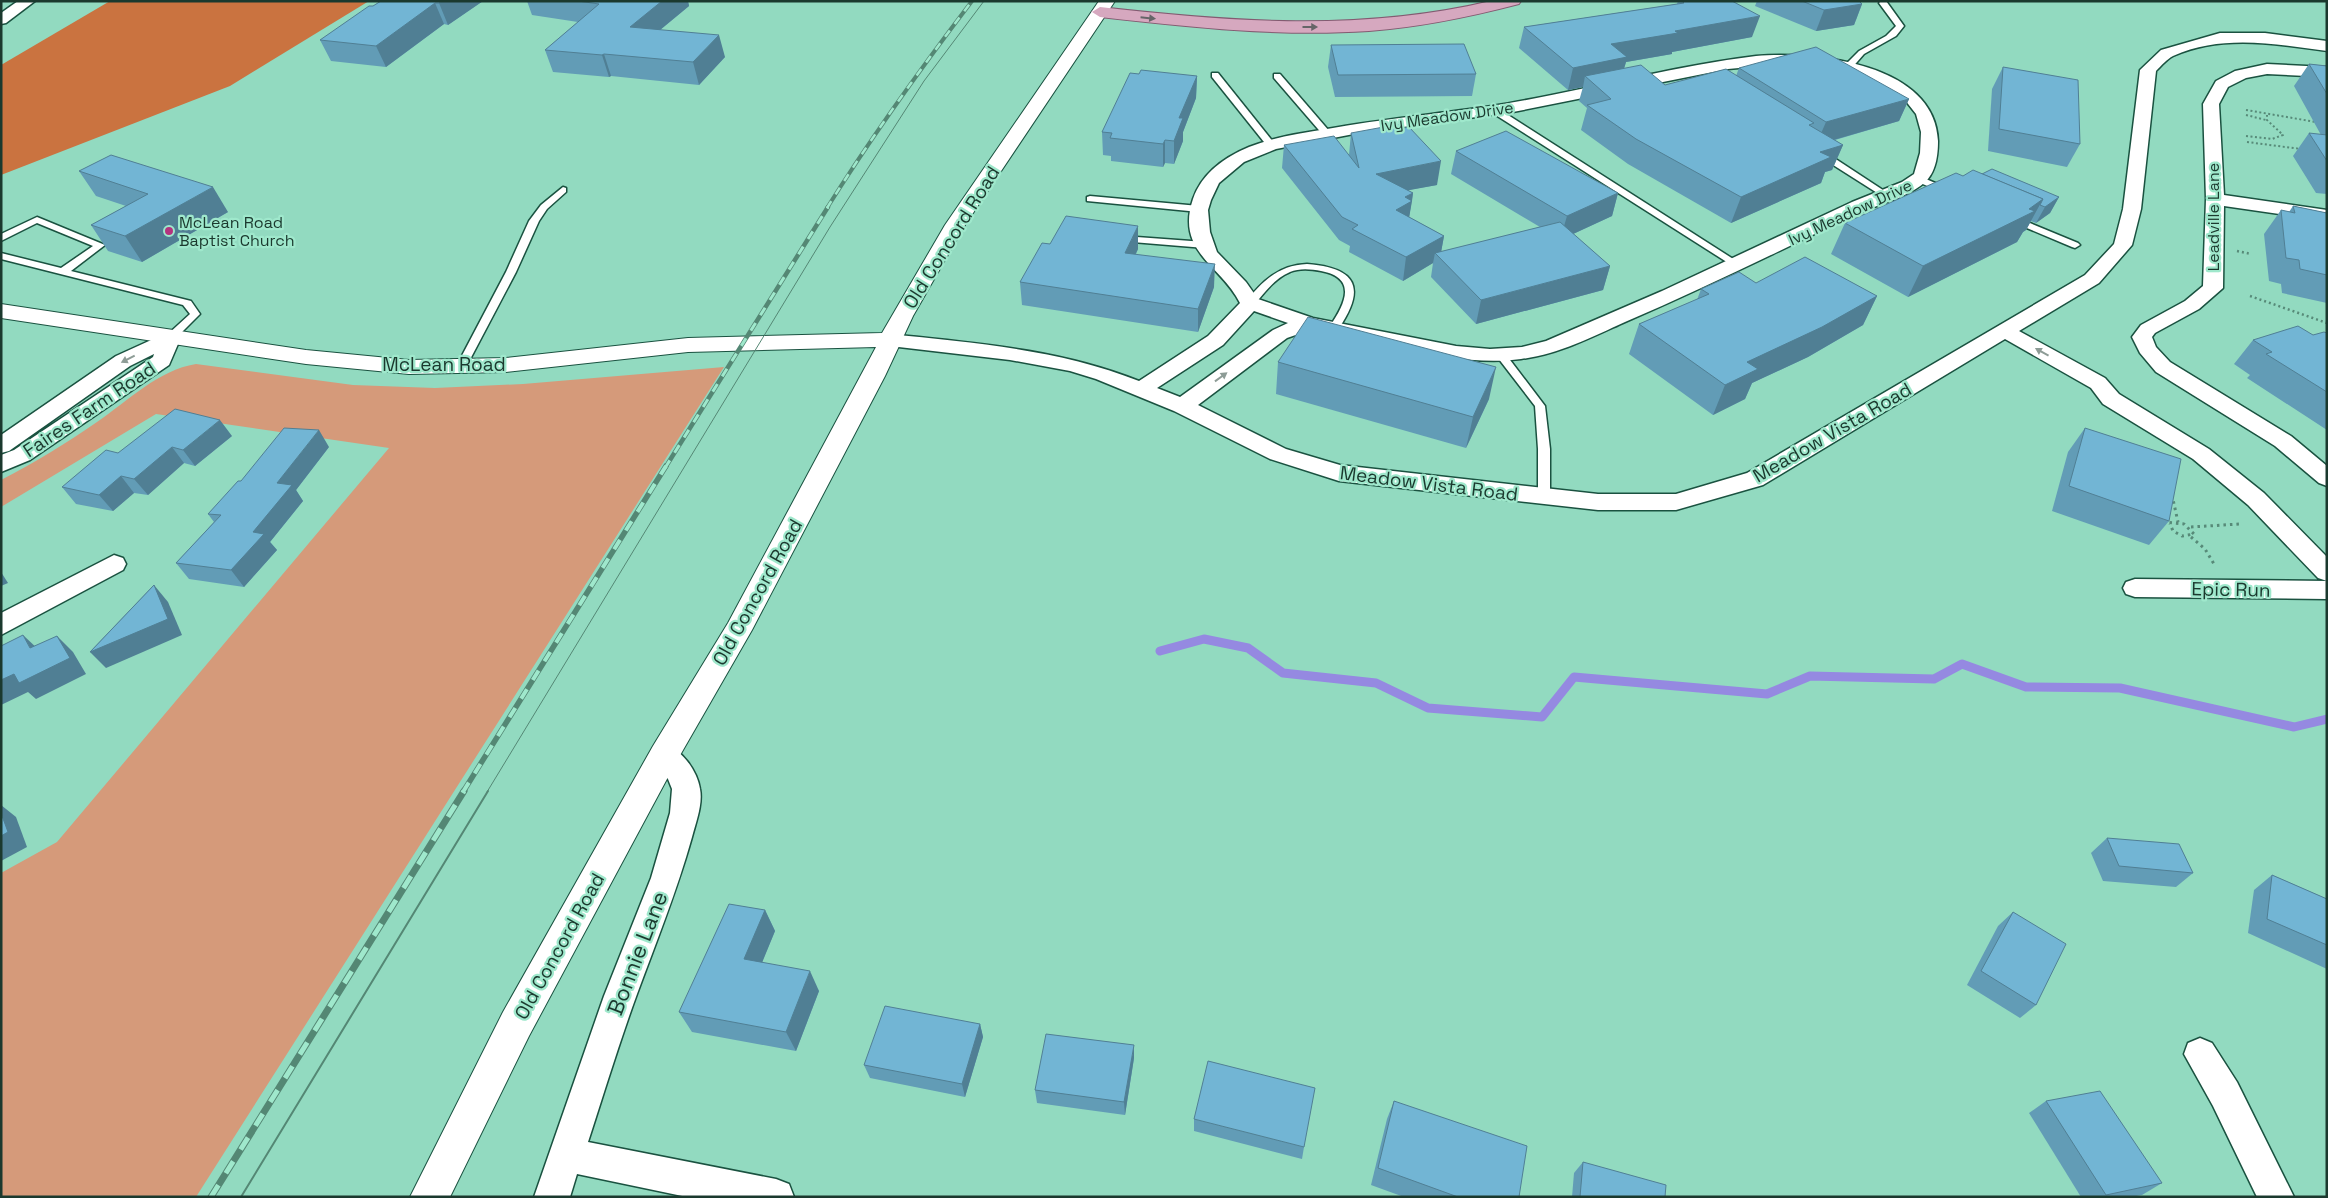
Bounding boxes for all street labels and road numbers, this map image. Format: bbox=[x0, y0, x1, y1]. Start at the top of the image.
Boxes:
street label: Ivy Meadow Drive bbox=[1379, 97, 1515, 136]
street label: Old Concord Road bbox=[897, 161, 1005, 313]
street label: Leadville Lane bbox=[2203, 163, 2224, 271]
street label: Ivy Meadow Drive bbox=[1785, 175, 1915, 250]
street label: McLean Road bbox=[382, 352, 506, 377]
street label: Faires Farm Road bbox=[18, 356, 160, 463]
street label: Meadow Vista Road bbox=[1748, 377, 1916, 488]
street label: Meadow Vista Road bbox=[1338, 460, 1519, 507]
street label: Old Concord Road bbox=[707, 515, 808, 670]
street label: Epic Run bbox=[2191, 576, 2271, 603]
street label: Old Concord Road bbox=[509, 869, 610, 1024]
street label: Bonnie Lane bbox=[601, 887, 673, 1019]

